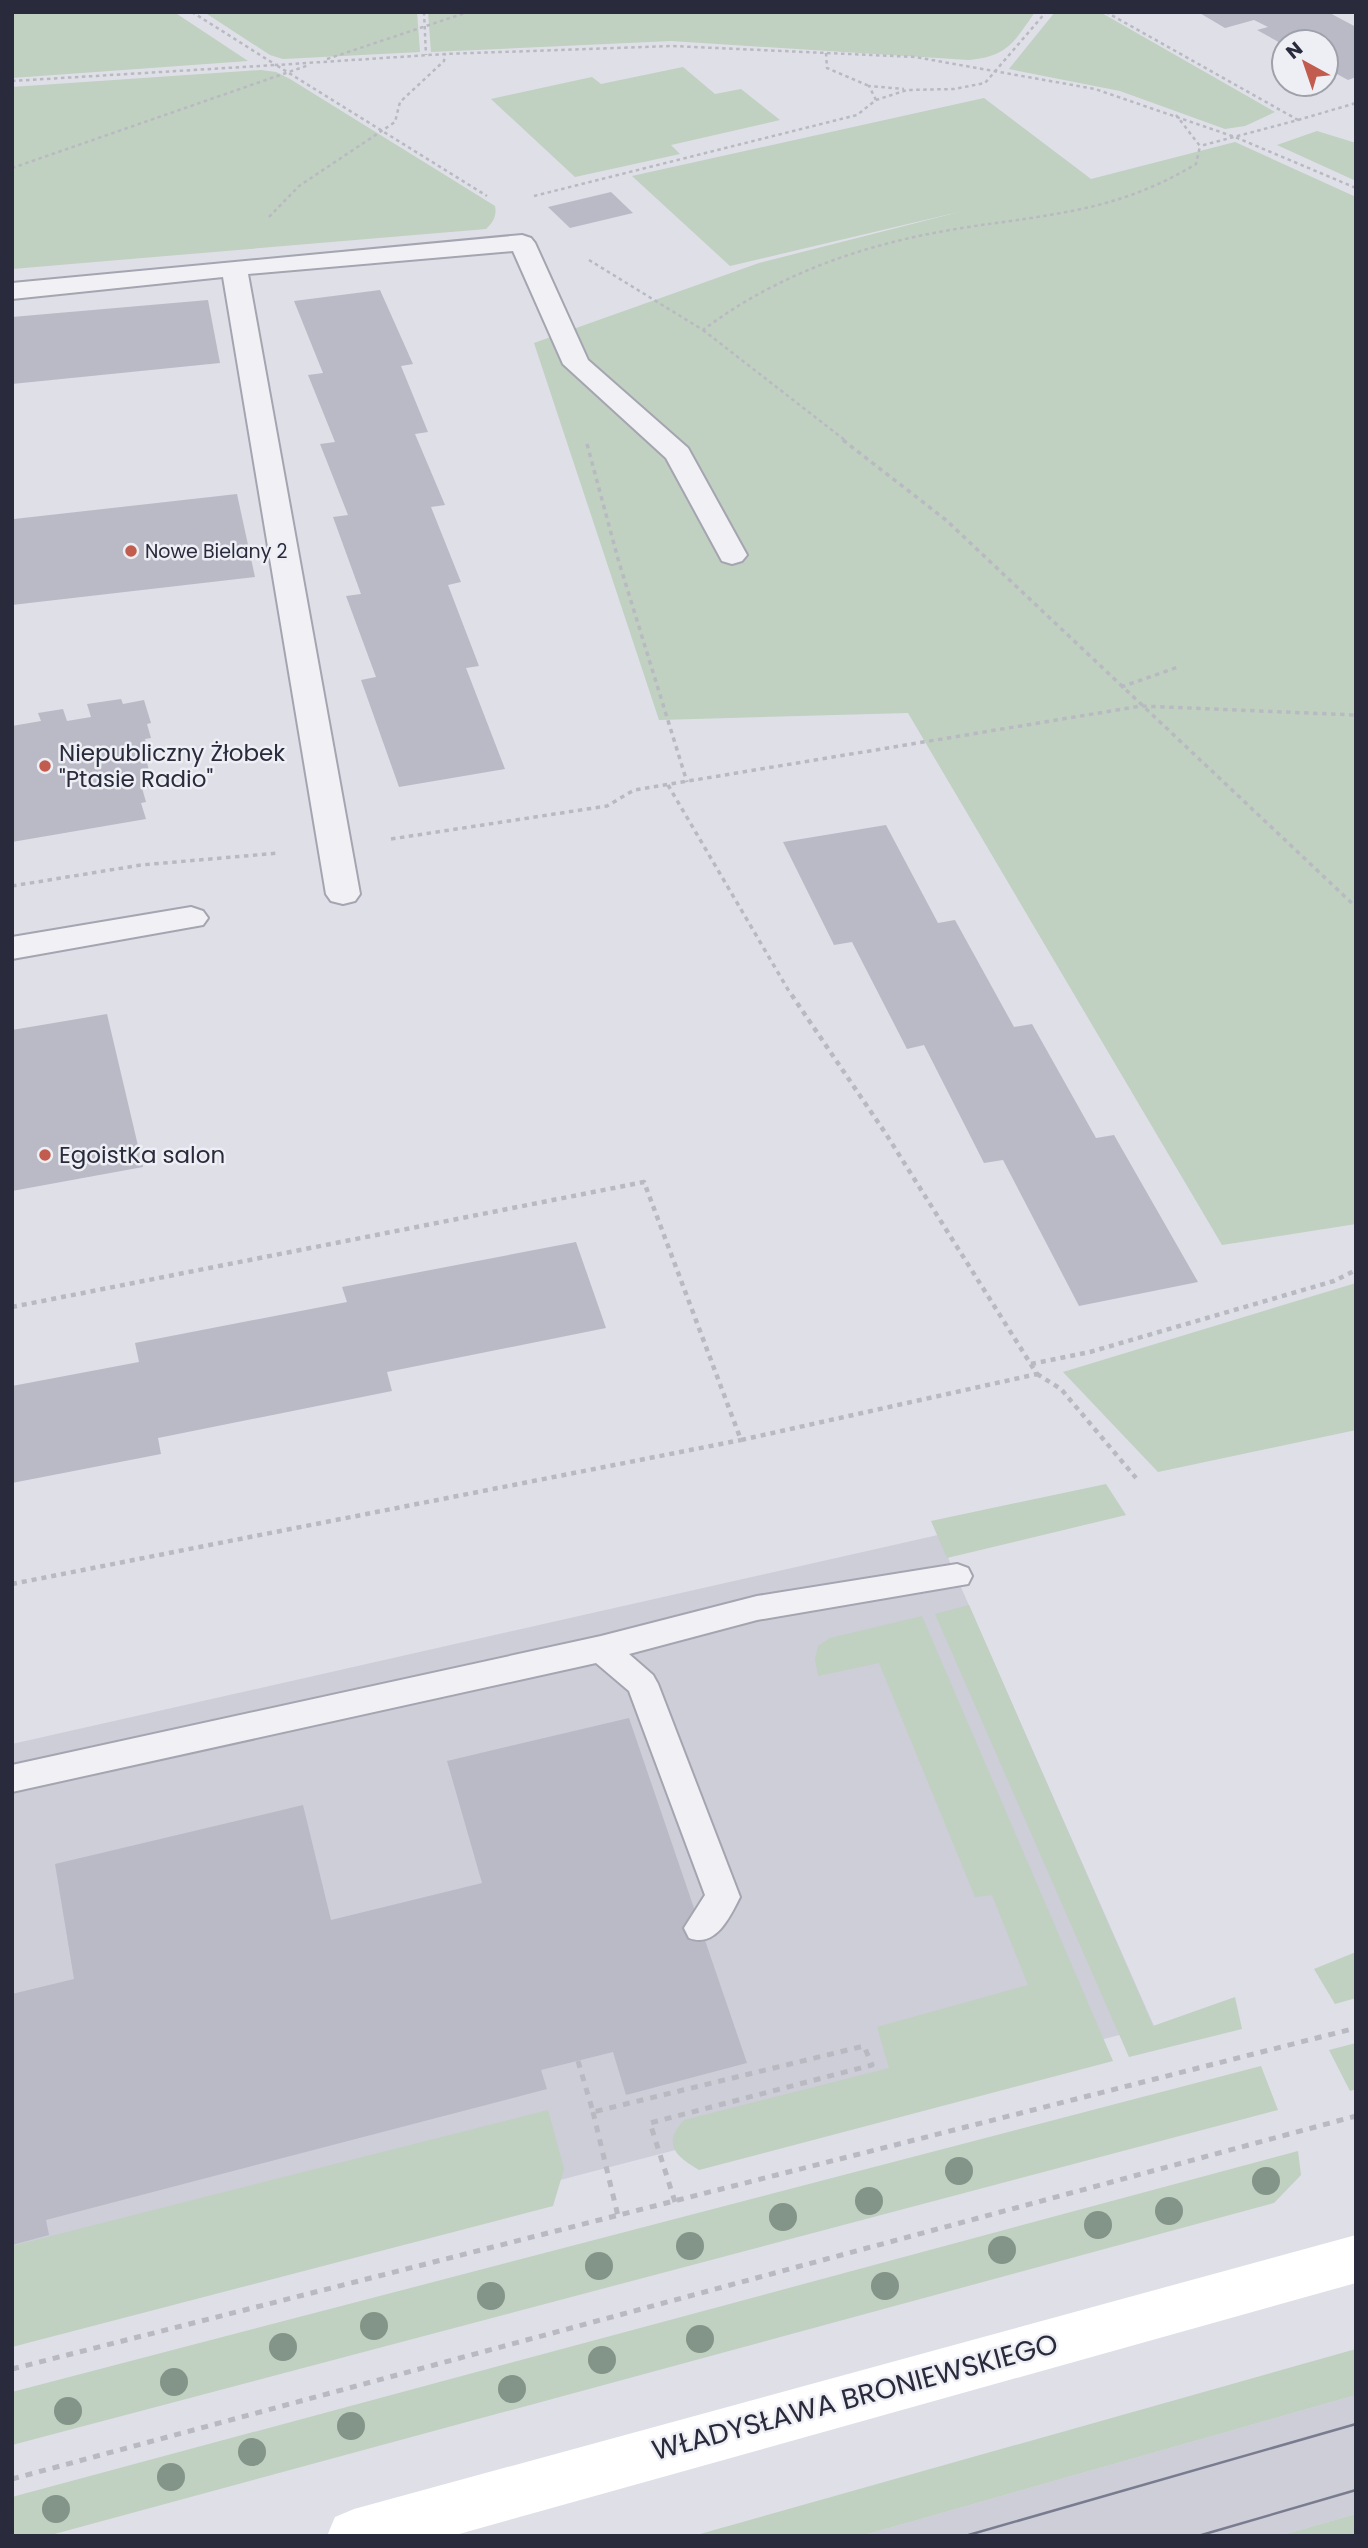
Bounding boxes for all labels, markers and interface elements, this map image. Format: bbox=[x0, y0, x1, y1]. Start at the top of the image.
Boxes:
north arrow bbox=[1270, 28, 1340, 98]
text: N bbox=[1280, 35, 1309, 65]
place label: Nowe Bielany 2 bbox=[145, 538, 287, 565]
marker: Nowe Bielany 2 bbox=[123, 543, 139, 559]
place label: Niepubliczny Żłobek "Ptasie Radio" bbox=[59, 737, 285, 795]
marker: Niepubliczny Żłobek "Ptasie Radio" bbox=[37, 758, 53, 774]
place label: EgoistKa salon bbox=[59, 1139, 225, 1171]
marker: EgoistKa salon bbox=[37, 1147, 53, 1163]
street label: WŁADYSŁAWA BRONIEWSKIEGO bbox=[648, 2324, 1062, 2470]

